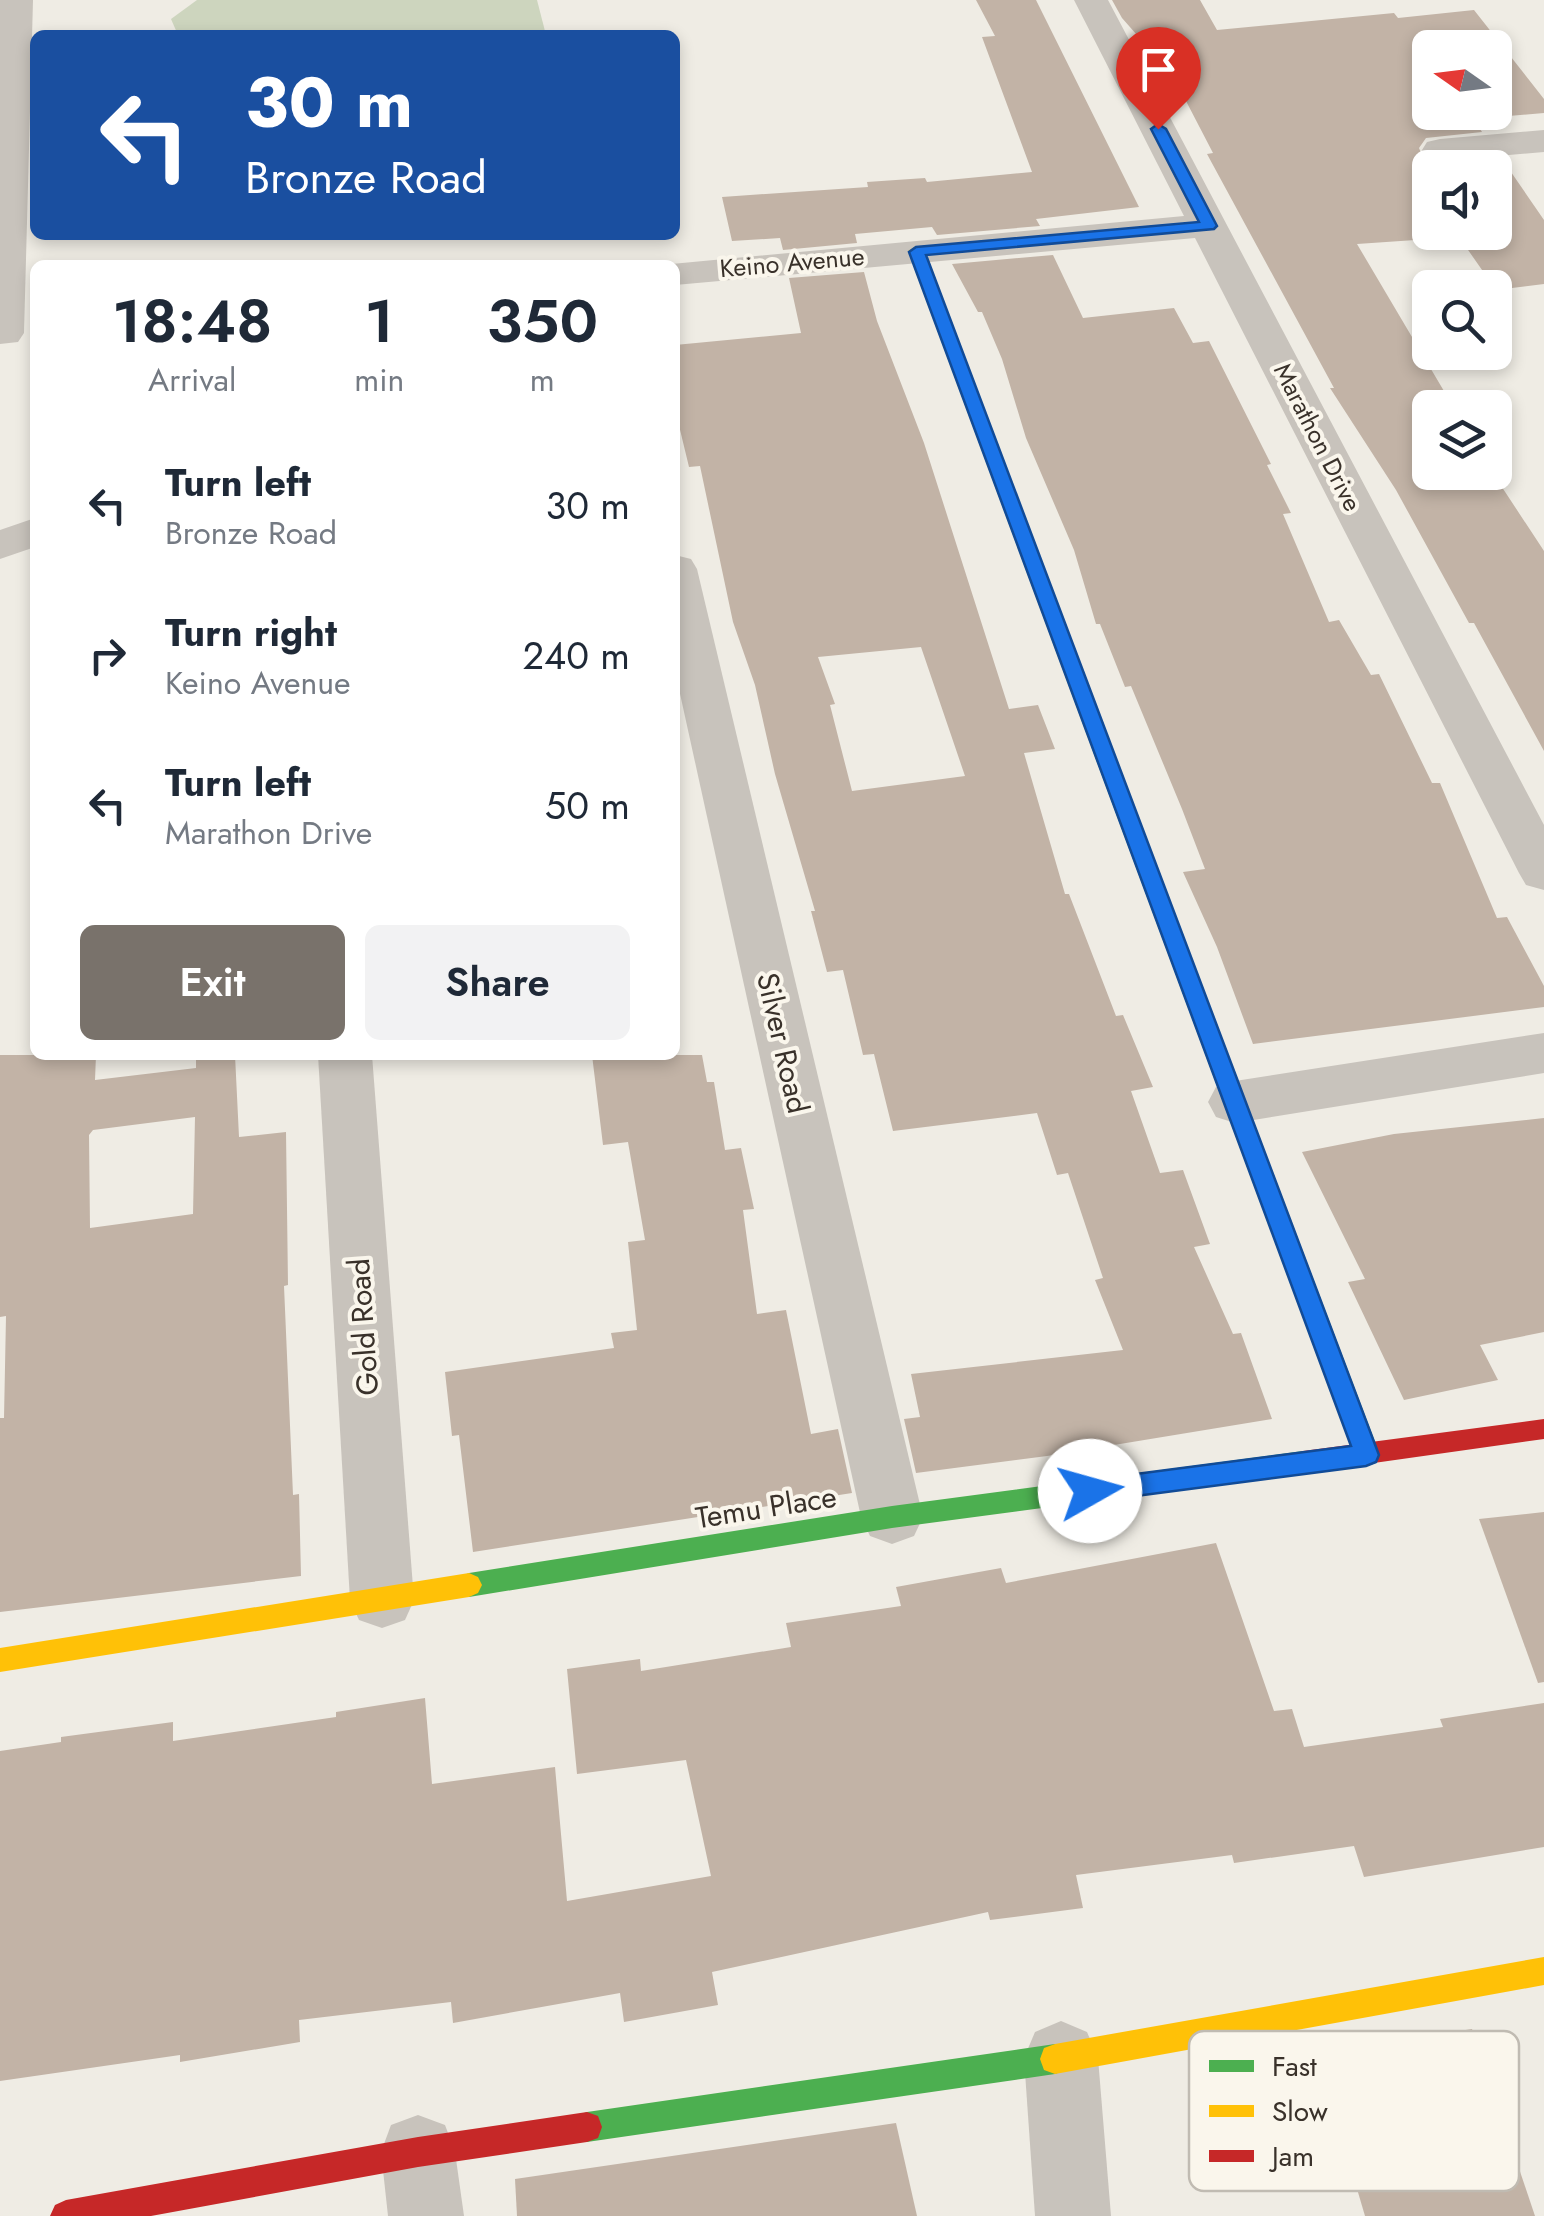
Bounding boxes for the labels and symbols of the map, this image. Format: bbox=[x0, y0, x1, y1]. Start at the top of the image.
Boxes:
pin bbox=[1116, 27, 1201, 130]
north arrow bbox=[1412, 30, 1512, 130]
street label: Keino Avenue bbox=[718, 238, 866, 286]
street label: Marathon Drive bbox=[1265, 357, 1371, 517]
street label: Silver Road bbox=[746, 968, 820, 1118]
street label: Gold Road bbox=[337, 1257, 389, 1397]
position arrow bbox=[1038, 1439, 1142, 1543]
street label: Temu Place bbox=[692, 1475, 840, 1539]
legend bbox=[1189, 2031, 1519, 2191]
text: Fast bbox=[1272, 2046, 1317, 2087]
text: Slow bbox=[1272, 2091, 1328, 2132]
text: Jam bbox=[1268, 2136, 1314, 2177]

